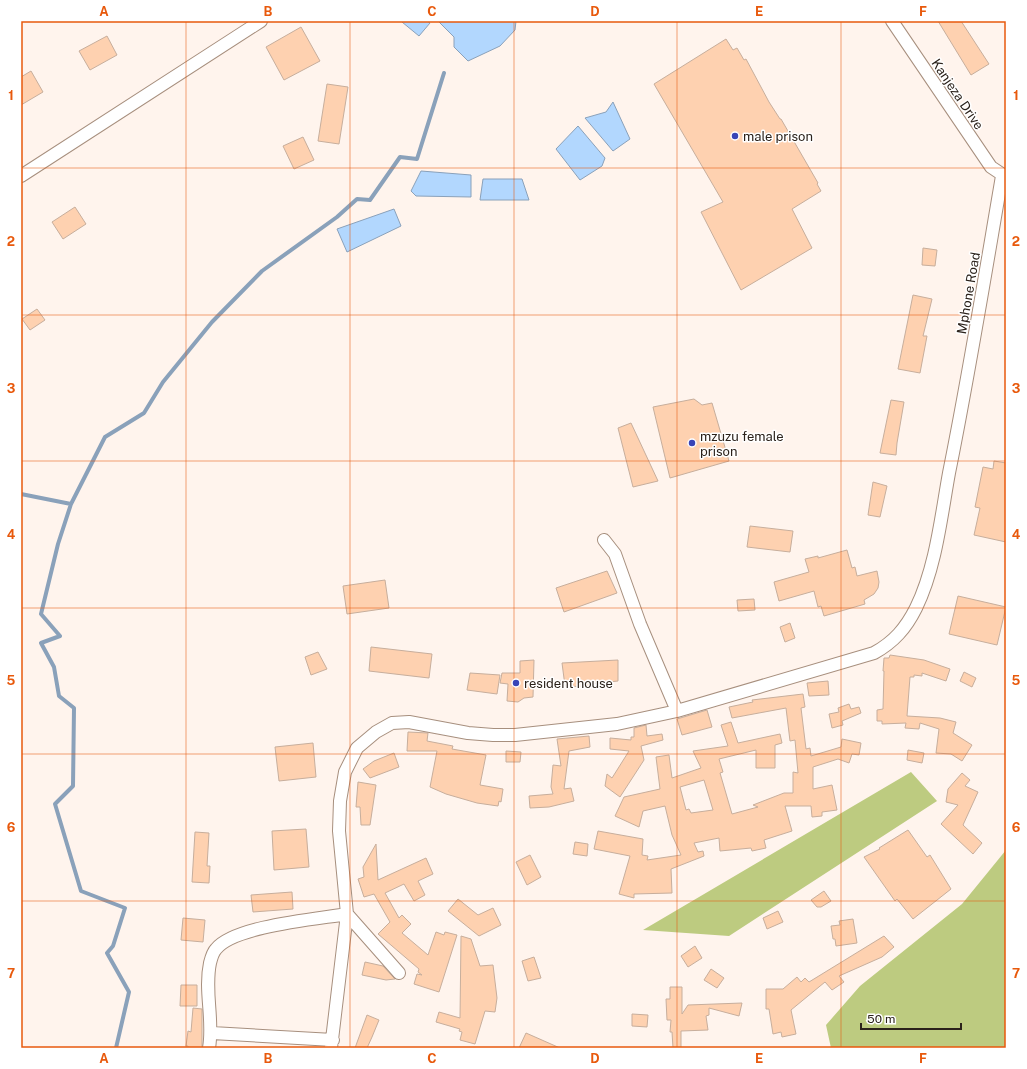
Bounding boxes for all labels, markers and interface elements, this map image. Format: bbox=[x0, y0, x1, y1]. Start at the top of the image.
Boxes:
text: A bbox=[99, 4, 109, 19]
text: B bbox=[264, 4, 273, 19]
text: C bbox=[427, 4, 437, 19]
text: D bbox=[590, 4, 600, 19]
text: E bbox=[755, 4, 763, 19]
text: F bbox=[919, 4, 927, 19]
street label: Kanjeza Drive bbox=[928, 56, 987, 132]
text: 1 bbox=[8, 88, 14, 103]
text: 1 bbox=[1013, 88, 1019, 103]
place label: male prison bbox=[743, 129, 813, 144]
marker: male prison bbox=[730, 131, 740, 141]
text: 2 bbox=[7, 234, 15, 249]
text: 2 bbox=[1012, 234, 1020, 249]
street label: Mphone Road bbox=[954, 251, 983, 335]
text: 3 bbox=[7, 381, 16, 396]
text: 3 bbox=[1012, 381, 1021, 396]
place label: mzuzu female prison bbox=[700, 429, 784, 459]
marker: mzuzu female prison bbox=[687, 438, 697, 448]
text: 4 bbox=[7, 527, 16, 542]
text: 4 bbox=[1012, 527, 1021, 542]
text: 5 bbox=[7, 673, 16, 688]
text: 5 bbox=[1012, 673, 1021, 688]
place label: resident house bbox=[524, 676, 613, 691]
marker: resident house bbox=[511, 678, 521, 688]
text: 6 bbox=[7, 820, 16, 835]
text: 6 bbox=[1012, 820, 1021, 835]
text: 7 bbox=[7, 966, 15, 981]
text: 7 bbox=[1012, 966, 1020, 981]
scale bar bbox=[861, 1005, 961, 1031]
text: 50 m bbox=[867, 1012, 895, 1026]
text: A bbox=[99, 1051, 109, 1066]
text: B bbox=[264, 1051, 273, 1066]
text: C bbox=[427, 1051, 437, 1066]
text: D bbox=[590, 1051, 600, 1066]
text: E bbox=[755, 1051, 763, 1066]
text: F bbox=[919, 1051, 927, 1066]

